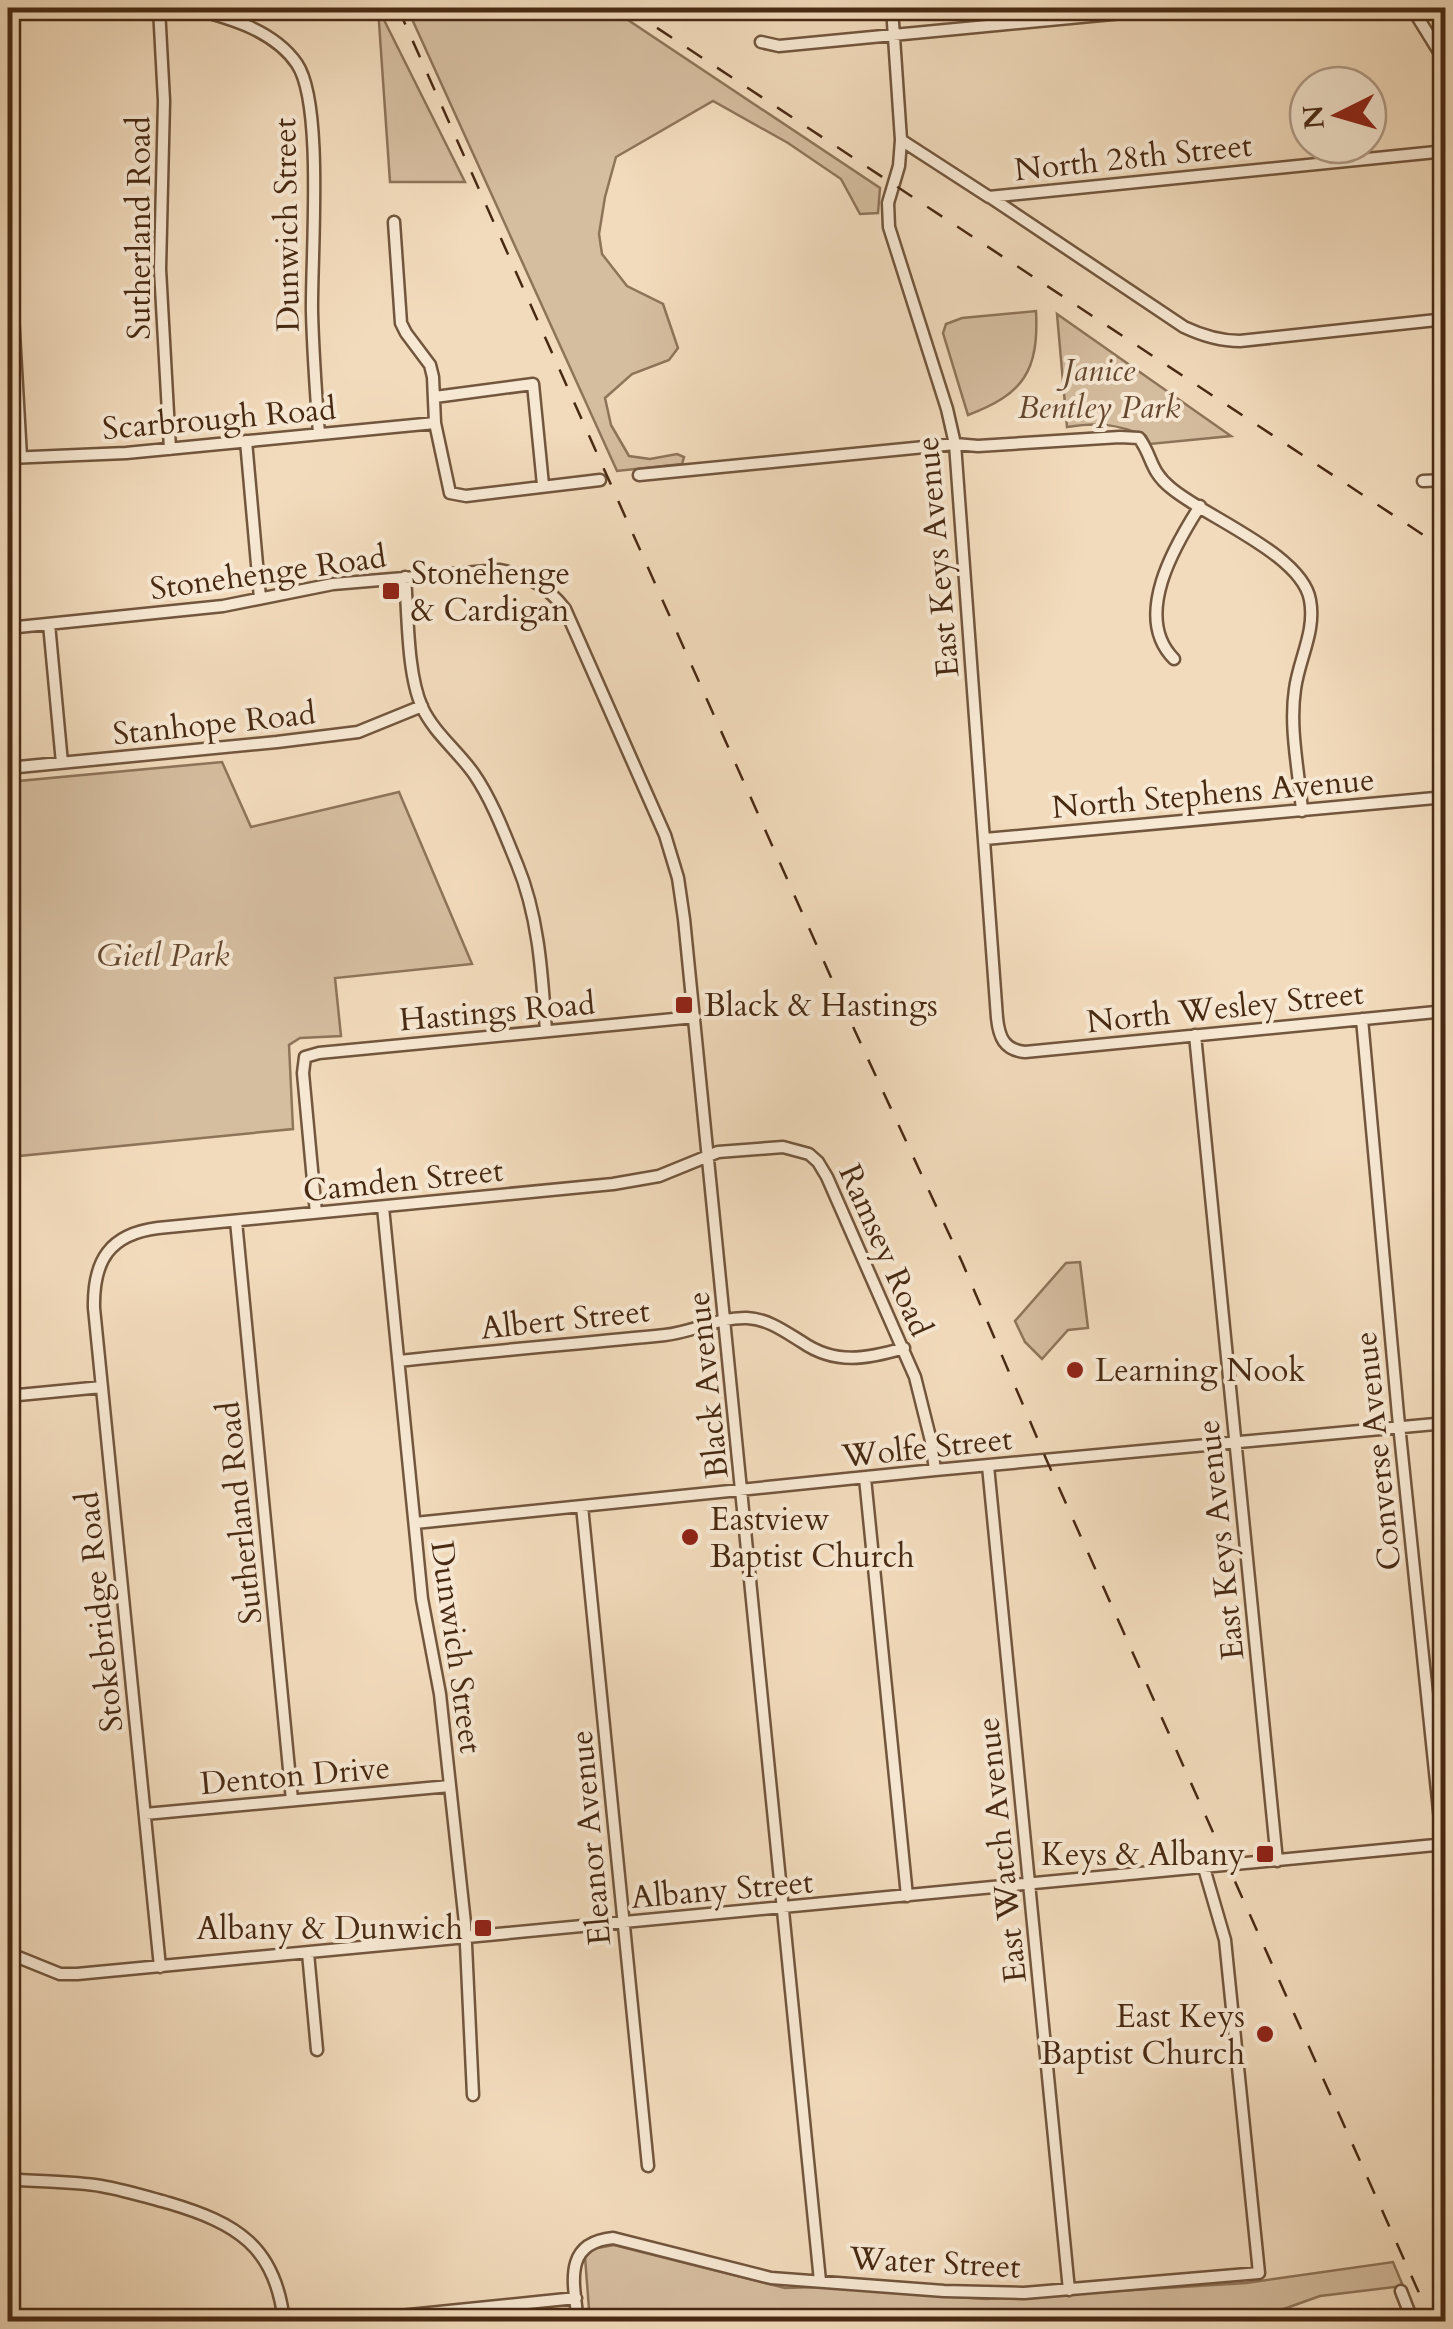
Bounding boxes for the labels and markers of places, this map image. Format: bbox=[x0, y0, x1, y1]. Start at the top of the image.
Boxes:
place label: Stonehenge & Cardigan bbox=[411, 552, 570, 633]
marker: Stonehenge & Cardigan bbox=[380, 580, 402, 602]
place label: Black & Hastings bbox=[704, 984, 938, 1028]
marker: Black & Hastings bbox=[673, 994, 695, 1016]
place label: Learning Nook bbox=[1095, 1349, 1305, 1393]
marker: Learning Nook bbox=[1064, 1359, 1086, 1381]
place label: Eastview Baptist Church bbox=[710, 1498, 915, 1579]
marker: Eastview Baptist Church bbox=[679, 1526, 701, 1548]
place label: Keys & Albany bbox=[1041, 1833, 1245, 1877]
marker: Keys & Albany bbox=[1254, 1843, 1276, 1865]
place label: Albany & Dunwich bbox=[196, 1907, 463, 1951]
marker: Albany & Dunwich bbox=[472, 1917, 494, 1939]
place label: East Keys Baptist Church bbox=[1040, 1995, 1245, 2076]
marker: East Keys Baptist Church bbox=[1254, 2023, 1276, 2045]

